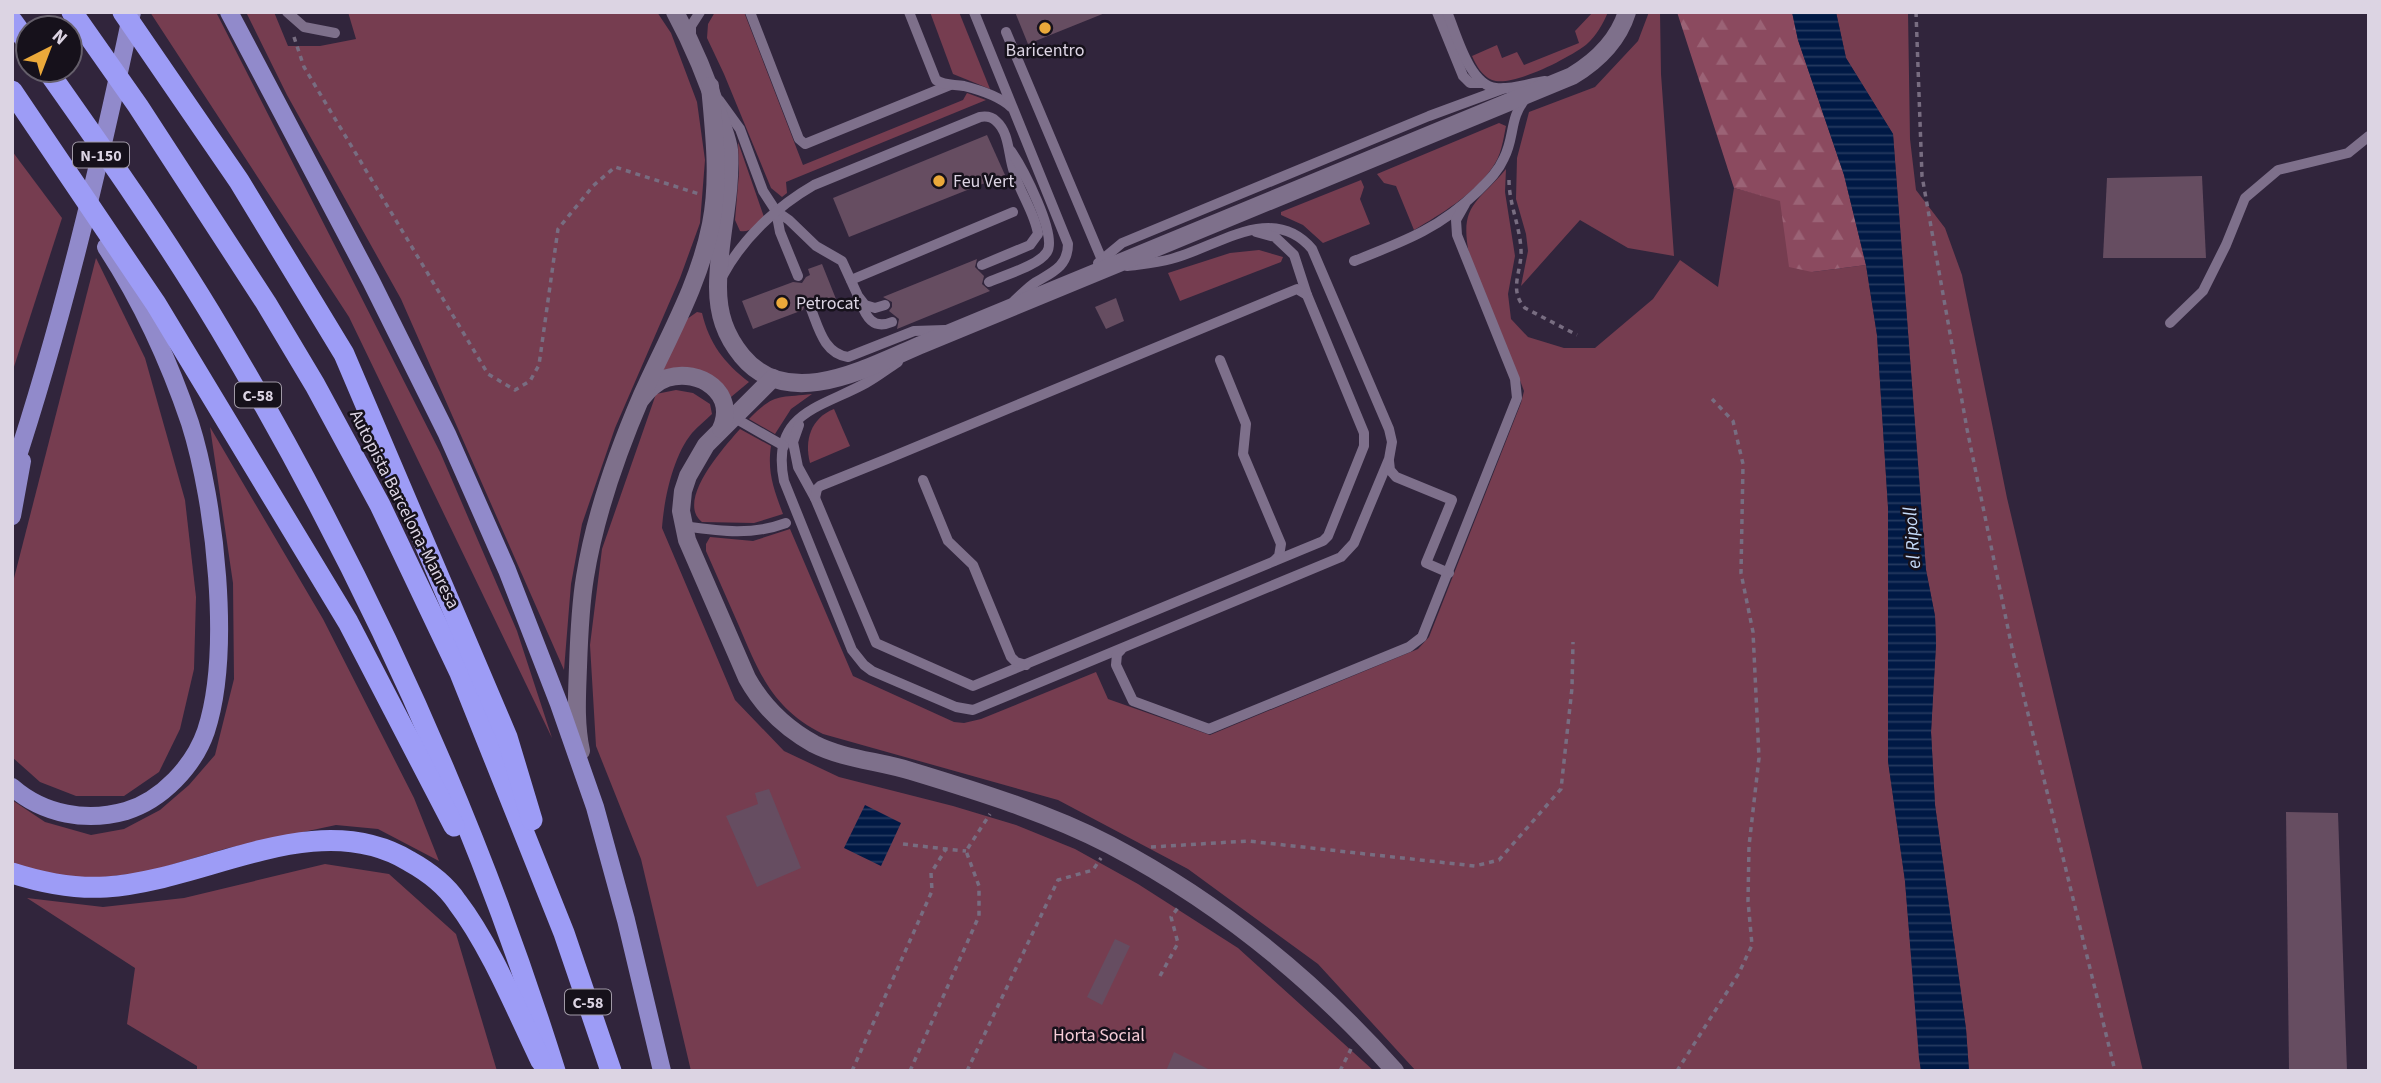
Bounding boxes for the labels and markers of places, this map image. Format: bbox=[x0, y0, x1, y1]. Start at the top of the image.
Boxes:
marker: Baricentro bbox=[1037, 20, 1053, 36]
place label: Baricentro bbox=[1006, 38, 1084, 63]
place label: Feu Vert bbox=[953, 169, 1014, 194]
marker: Feu Vert bbox=[931, 173, 947, 189]
place label: Petrocat bbox=[796, 291, 859, 316]
marker: Petrocat bbox=[774, 295, 790, 311]

